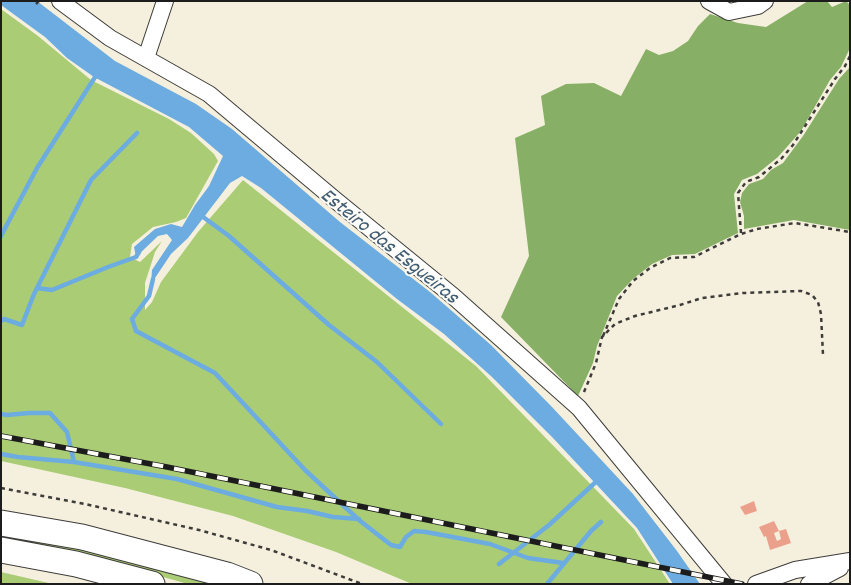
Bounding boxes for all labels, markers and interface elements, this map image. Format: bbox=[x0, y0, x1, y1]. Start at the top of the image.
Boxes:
water label: Esteiro das Esgueiras bbox=[314, 184, 462, 312]

